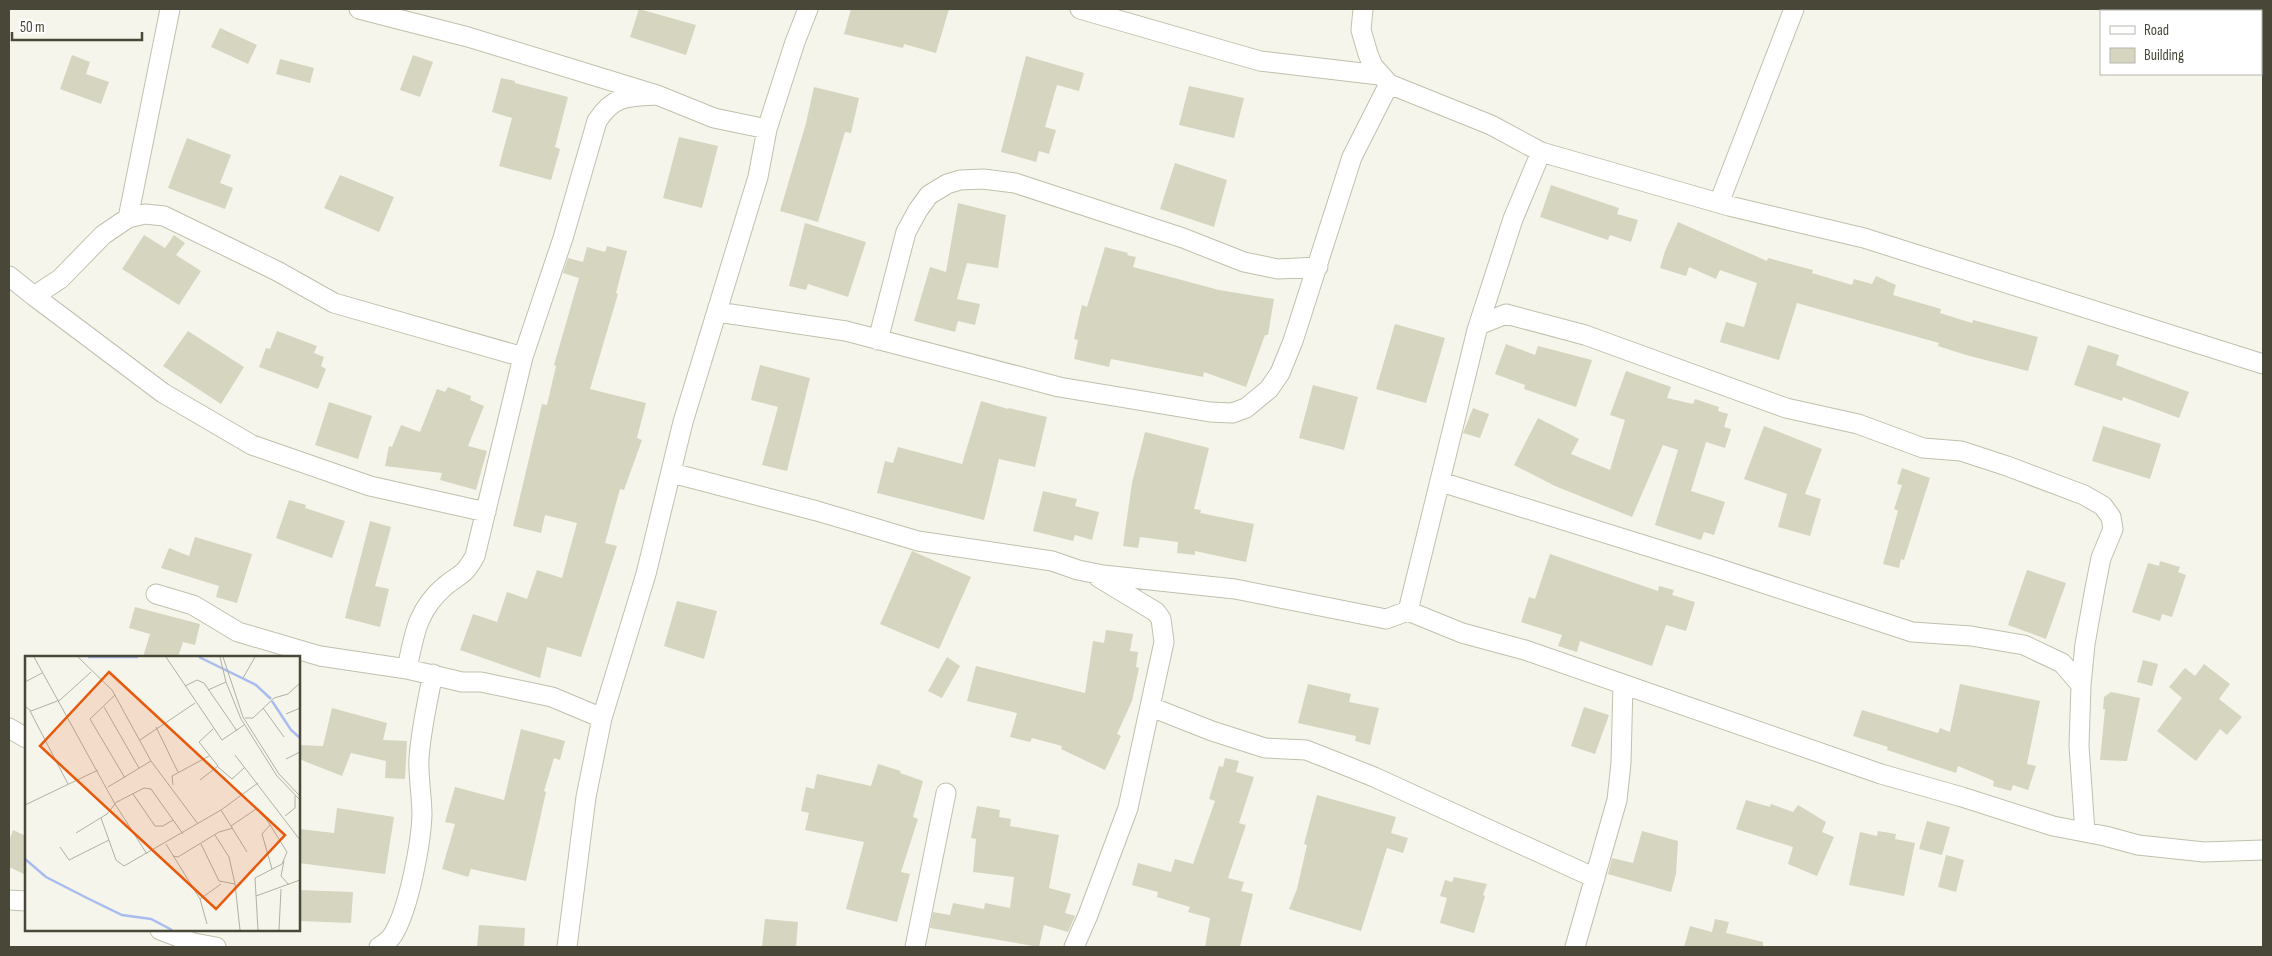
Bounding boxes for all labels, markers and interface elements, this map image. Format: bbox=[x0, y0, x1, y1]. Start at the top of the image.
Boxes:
scale bar bbox=[12, 10, 142, 42]
legend bbox=[2100, 10, 2262, 75]
text: 50 m bbox=[20, 18, 45, 37]
text: Road bbox=[2144, 21, 2169, 40]
text: Building bbox=[2144, 46, 2184, 65]
inset map bbox=[25, 656, 300, 931]

